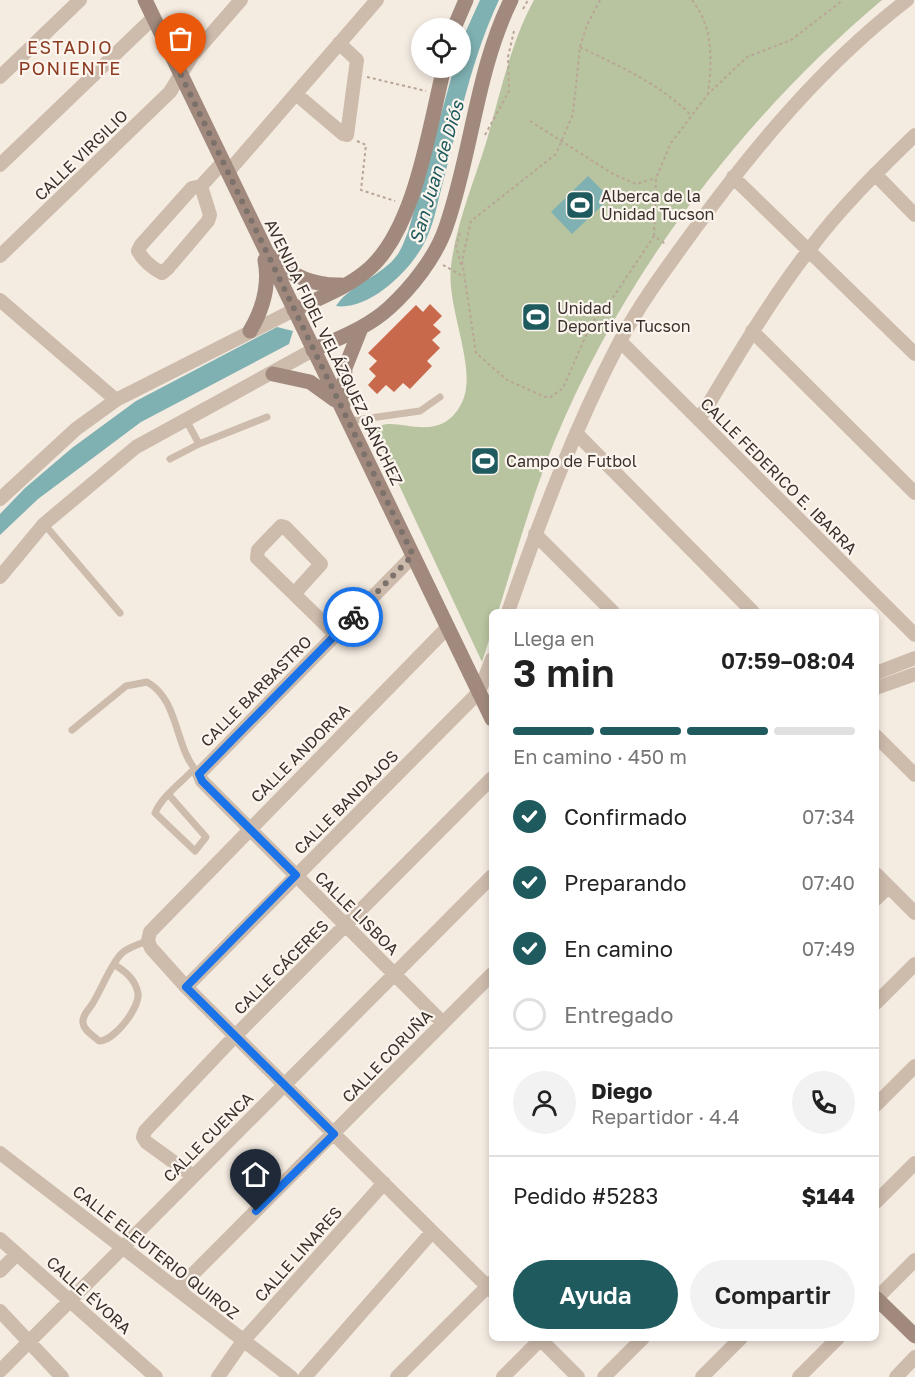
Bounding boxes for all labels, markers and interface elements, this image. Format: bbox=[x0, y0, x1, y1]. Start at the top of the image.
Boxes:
pin bbox=[155, 13, 206, 75]
map controls bbox=[411, 18, 471, 78]
button: locate bbox=[411, 18, 471, 78]
icon: bag bbox=[164, 22, 197, 55]
district label: ESTADIO PONIENTE bbox=[18, 36, 122, 79]
water label: San Juan de Diós bbox=[404, 97, 469, 246]
street label: CALLE VIRGILIO bbox=[30, 105, 132, 205]
place label: Alberca de la Unidad Tucson bbox=[601, 186, 714, 224]
sports icon: Alberca de la Unidad Tucson bbox=[564, 189, 596, 221]
street label: AVENIDA FIDEL VELÁZQUEZ SÁNCHEZ bbox=[261, 216, 407, 488]
place label: Unidad Deportiva Tucson bbox=[557, 298, 691, 336]
sports icon: Unidad Deportiva Tucson bbox=[520, 301, 552, 333]
street label: CALLE FEDERICO E. IBARRA bbox=[697, 394, 862, 559]
sports icon: Campo de Futbol bbox=[469, 445, 501, 477]
place label: Campo de Futbol bbox=[506, 451, 637, 471]
courier bbox=[323, 587, 383, 647]
icon: bike bbox=[337, 601, 370, 634]
text: Llega en bbox=[513, 626, 595, 650]
street label: CALLE BARBASTRO bbox=[196, 631, 316, 751]
text: 07:59–08:04 bbox=[721, 647, 855, 674]
text: 3 min bbox=[513, 649, 615, 696]
street label: CALLE ANDORRA bbox=[246, 699, 354, 807]
text: En camino · 450 m bbox=[513, 744, 687, 768]
street label: CALLE BANDAJOS bbox=[290, 746, 402, 858]
icon: check bbox=[513, 800, 546, 833]
text: Confirmado bbox=[564, 803, 687, 830]
text: 07:34 bbox=[802, 804, 855, 828]
icon: check bbox=[513, 866, 546, 899]
street label: CALLE LISBOA bbox=[311, 867, 403, 959]
text: Preparando bbox=[564, 869, 687, 896]
text: 07:40 bbox=[801, 870, 855, 894]
street label: CALLE CÁCERES bbox=[229, 915, 333, 1019]
icon: check bbox=[513, 932, 546, 965]
text: En camino bbox=[564, 935, 673, 962]
text: 07:49 bbox=[802, 936, 855, 960]
text: Entregado bbox=[564, 1001, 673, 1028]
street label: CALLE CORUÑA bbox=[338, 1005, 437, 1107]
button: person bbox=[513, 1071, 576, 1134]
button: phone bbox=[792, 1071, 855, 1134]
text: Diego bbox=[591, 1077, 652, 1104]
street label: CALLE CUENCA bbox=[159, 1088, 257, 1186]
text: Repartidor · 4.4 bbox=[591, 1104, 740, 1128]
pin bbox=[230, 1149, 281, 1211]
icon: home bbox=[239, 1158, 272, 1191]
street label: CALLE ELEUTERIO QUIROZ bbox=[69, 1181, 243, 1323]
text: Pedido #5283 bbox=[513, 1182, 658, 1209]
text: $144 bbox=[801, 1182, 855, 1209]
street label: CALLE LINARES bbox=[250, 1202, 346, 1306]
street label: CALLE ÉVORA bbox=[43, 1252, 136, 1338]
button: Ayuda bbox=[513, 1260, 678, 1329]
button: Compartir bbox=[690, 1260, 855, 1329]

